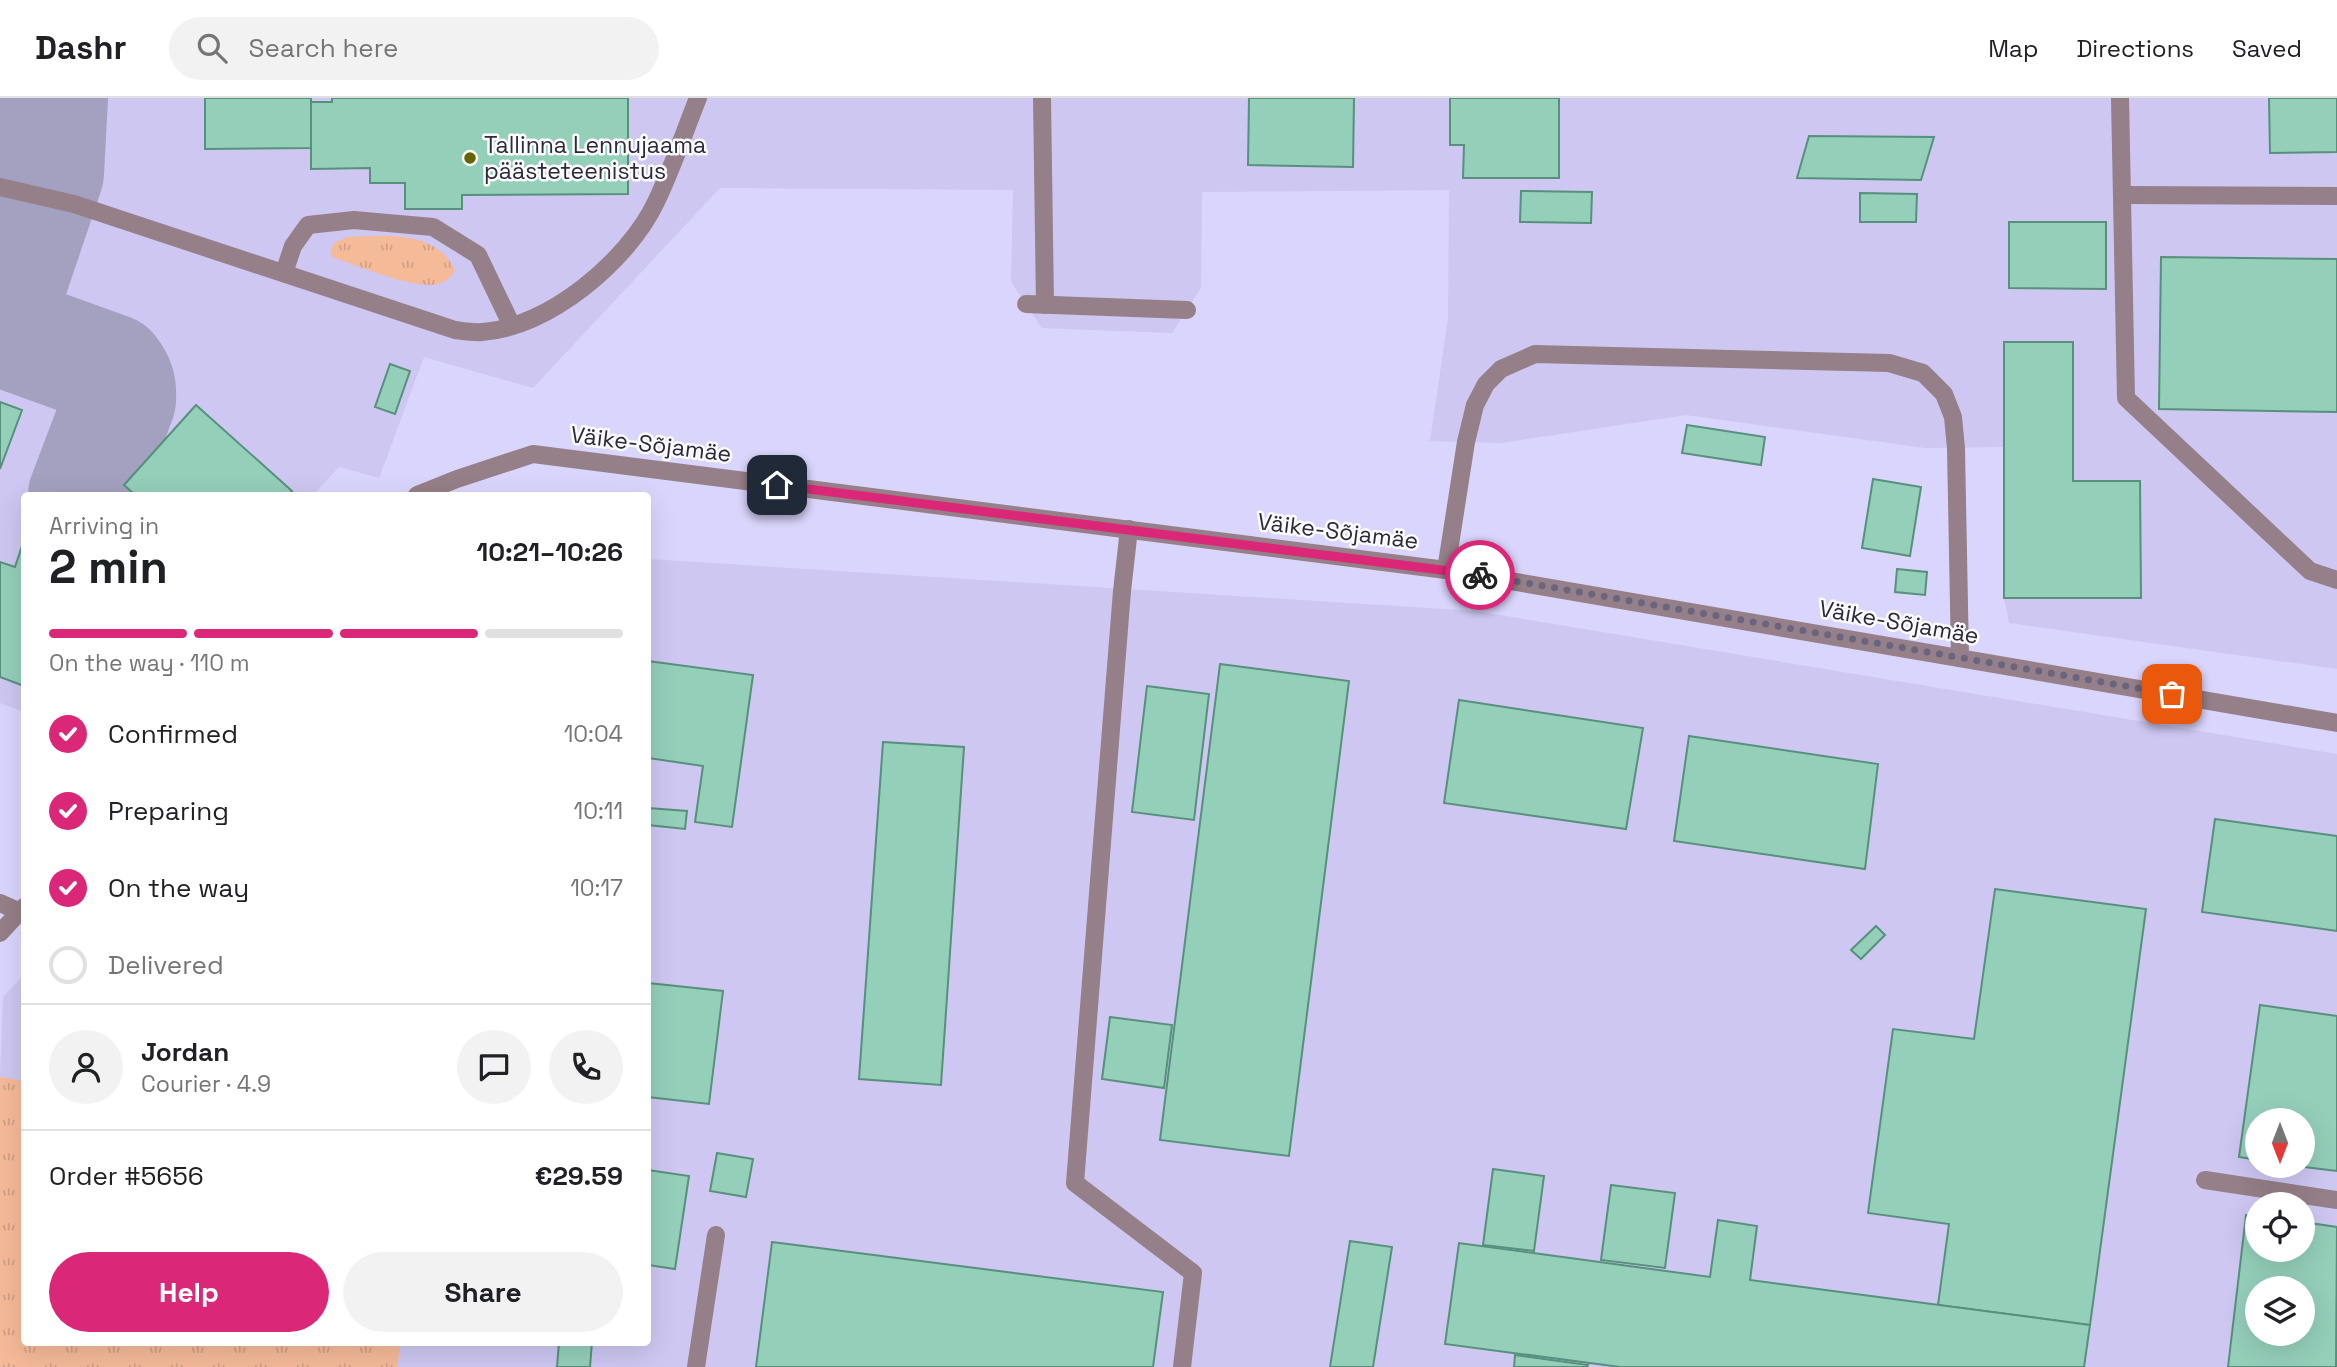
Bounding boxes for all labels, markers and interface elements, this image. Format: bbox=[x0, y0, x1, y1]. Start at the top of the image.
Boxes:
search box bbox=[169, 17, 659, 80]
text: Dashr bbox=[35, 27, 127, 69]
icon: search bbox=[193, 29, 231, 67]
text: Search here bbox=[249, 31, 398, 65]
text: Map bbox=[1988, 33, 2038, 64]
text: Directions bbox=[2076, 33, 2194, 64]
text: Saved bbox=[2232, 33, 2302, 64]
place label: Tallinna Lennujaama päästeteenistus bbox=[484, 130, 706, 186]
marker: Tallinna Lennujaama päästeteenistus bbox=[462, 150, 478, 166]
street label: Väike-Sõjamäe bbox=[569, 419, 733, 469]
pin bbox=[747, 455, 807, 515]
icon: home bbox=[758, 466, 796, 504]
street label: Väike-Sõjamäe bbox=[1256, 506, 1420, 556]
text: Arriving in bbox=[49, 511, 159, 541]
text: 10:21–10:26 bbox=[476, 535, 623, 569]
text: 2 min bbox=[49, 538, 168, 596]
courier bbox=[1445, 540, 1515, 610]
icon: bike bbox=[1461, 556, 1499, 594]
street label: Väike-Sõjamäe bbox=[1817, 593, 1981, 651]
text: On the way · 110 m bbox=[49, 648, 250, 678]
pin bbox=[2142, 664, 2202, 724]
icon: bag bbox=[2153, 675, 2191, 713]
icon: check bbox=[49, 715, 87, 753]
text: Confirmed bbox=[108, 717, 238, 751]
text: 10:04 bbox=[564, 719, 623, 749]
icon: check bbox=[49, 792, 87, 830]
text: Preparing bbox=[108, 794, 229, 828]
text: 10:11 bbox=[574, 796, 623, 826]
icon: check bbox=[49, 869, 87, 907]
text: On the way bbox=[108, 871, 249, 905]
text: 10:17 bbox=[570, 873, 623, 903]
text: Delivered bbox=[108, 948, 224, 982]
button: person bbox=[49, 1030, 123, 1104]
button: chat bbox=[457, 1030, 531, 1104]
button: phone bbox=[549, 1030, 623, 1104]
text: Jordan bbox=[141, 1035, 229, 1069]
text: Courier · 4.9 bbox=[141, 1069, 271, 1099]
north arrow bbox=[2245, 1108, 2315, 1178]
map controls bbox=[2245, 1108, 2315, 1346]
text: Order #5656 bbox=[49, 1159, 204, 1193]
text: €29.59 bbox=[535, 1159, 623, 1193]
button: locate bbox=[2245, 1192, 2315, 1262]
button: Help bbox=[49, 1252, 329, 1332]
button: Share bbox=[343, 1252, 623, 1332]
button: layers bbox=[2245, 1276, 2315, 1346]

